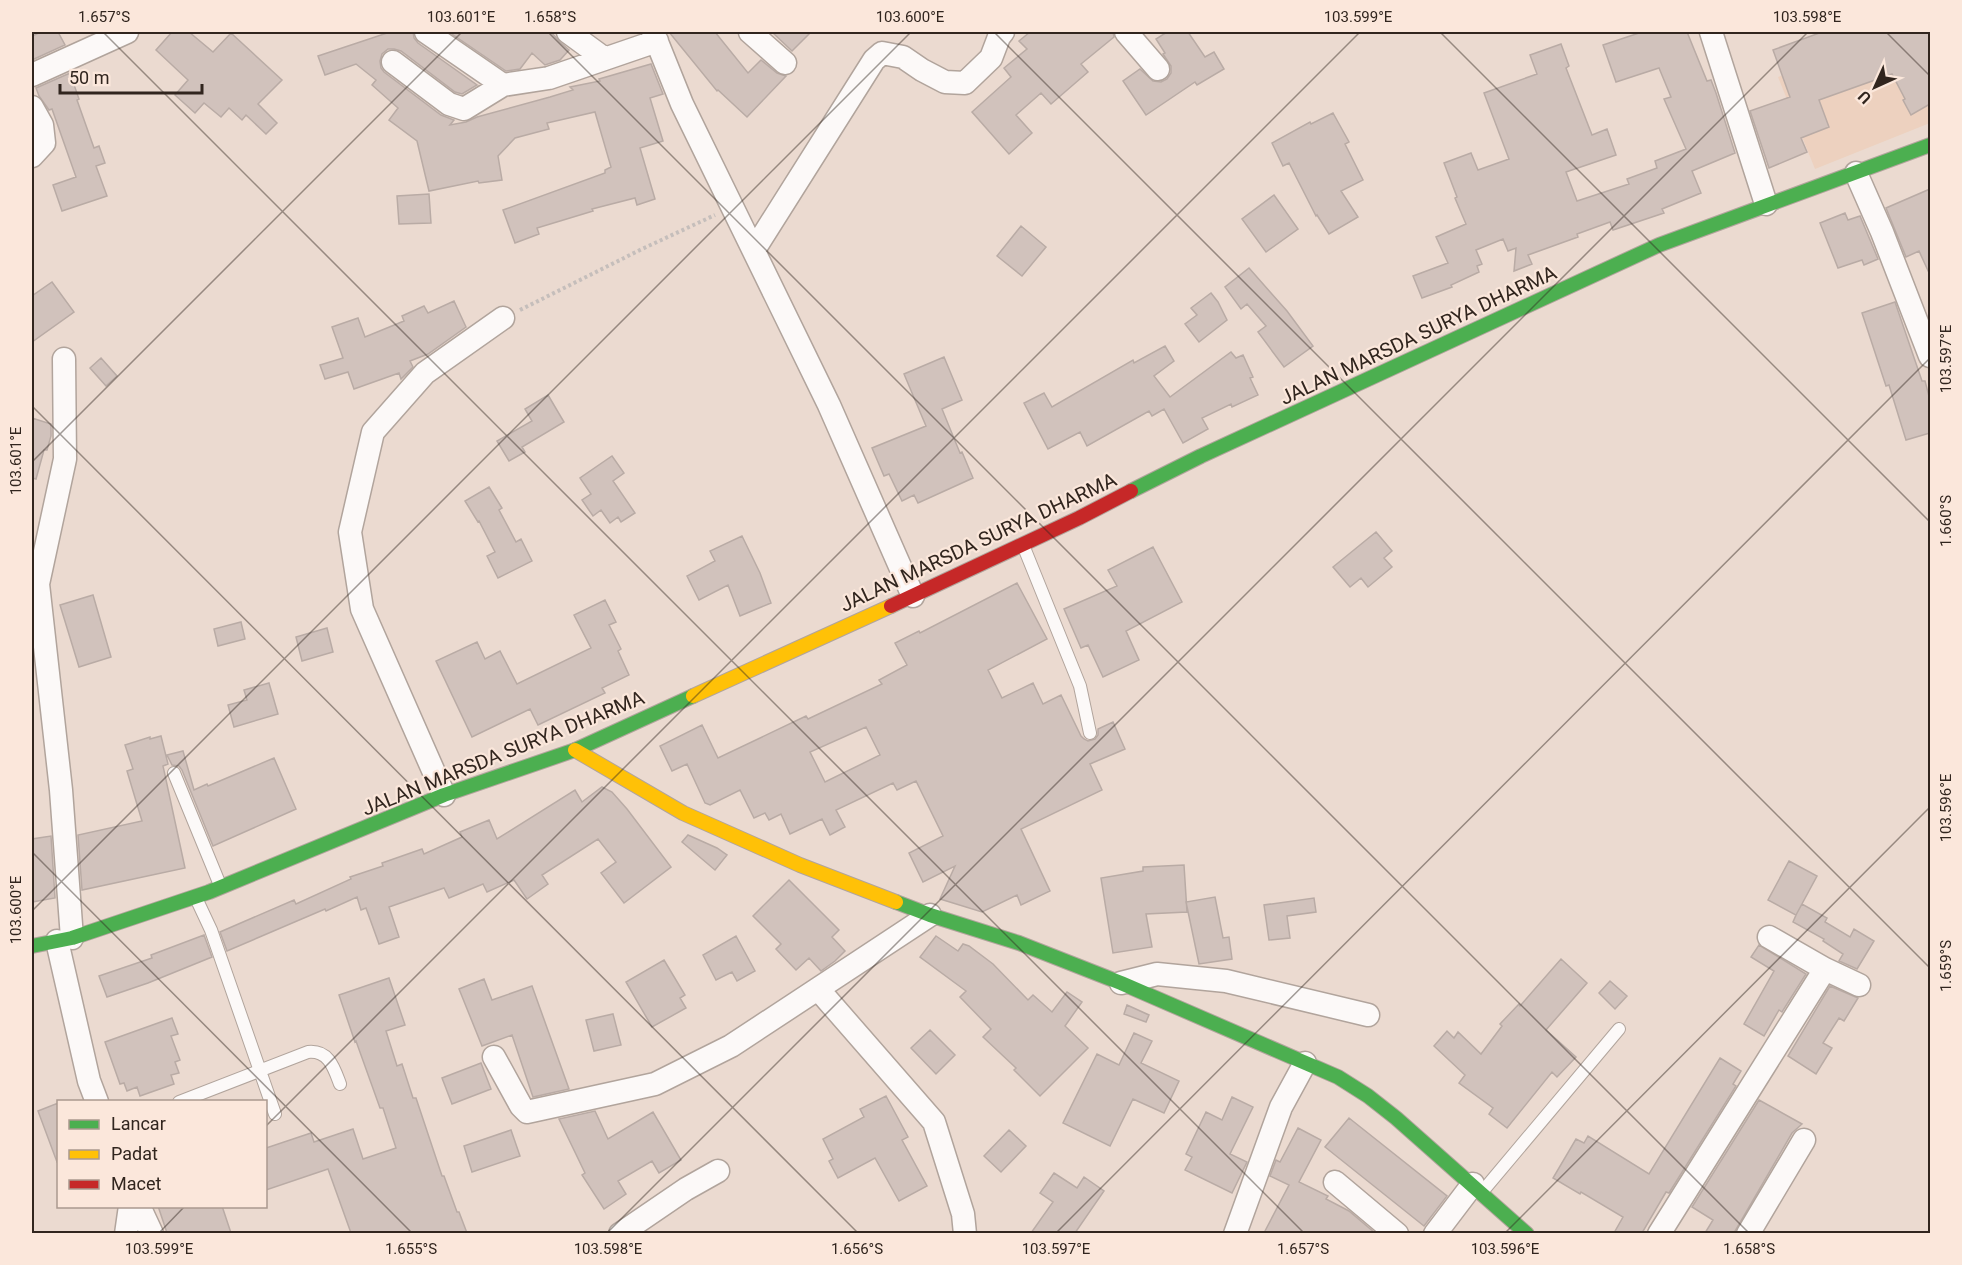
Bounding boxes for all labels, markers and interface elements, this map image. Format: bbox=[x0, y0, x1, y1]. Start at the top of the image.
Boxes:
text: 1.657°S bbox=[78, 8, 130, 26]
text: 103.601°E bbox=[427, 8, 496, 26]
text: 1.658°S bbox=[524, 8, 576, 26]
text: 103.600°E bbox=[876, 8, 945, 26]
text: 103.599°E bbox=[1324, 8, 1393, 26]
text: 103.598°E bbox=[1773, 8, 1842, 26]
scale bar bbox=[60, 57, 202, 95]
north arrow bbox=[1845, 57, 1905, 117]
text: 50 m bbox=[69, 67, 109, 88]
text: U bbox=[1854, 87, 1875, 108]
street label: JALAN MARSDA SURYA DHARMA bbox=[1276, 260, 1560, 410]
text: 103.597°E bbox=[1937, 324, 1955, 393]
text: 103.601°E bbox=[7, 426, 25, 495]
street label: JALAN MARSDA SURYA DHARMA bbox=[836, 467, 1120, 617]
text: 1.660°S bbox=[1937, 495, 1955, 547]
street label: JALAN MARSDA SURYA DHARMA bbox=[358, 685, 648, 821]
text: 103.596°E bbox=[1937, 773, 1955, 842]
text: 103.600°E bbox=[7, 875, 25, 944]
text: 1.659°S bbox=[1937, 940, 1955, 992]
legend bbox=[57, 1100, 267, 1208]
text: Lancar bbox=[111, 1113, 166, 1134]
text: Padat bbox=[111, 1143, 158, 1164]
text: Macet bbox=[111, 1173, 161, 1194]
text: 103.599°E bbox=[125, 1240, 194, 1258]
text: 1.655°S bbox=[385, 1240, 437, 1258]
text: 103.598°E bbox=[574, 1240, 643, 1258]
text: 1.656°S bbox=[831, 1240, 883, 1258]
text: 103.597°E bbox=[1022, 1240, 1091, 1258]
text: 1.657°S bbox=[1277, 1240, 1329, 1258]
text: 103.596°E bbox=[1471, 1240, 1540, 1258]
text: 1.658°S bbox=[1723, 1240, 1775, 1258]

